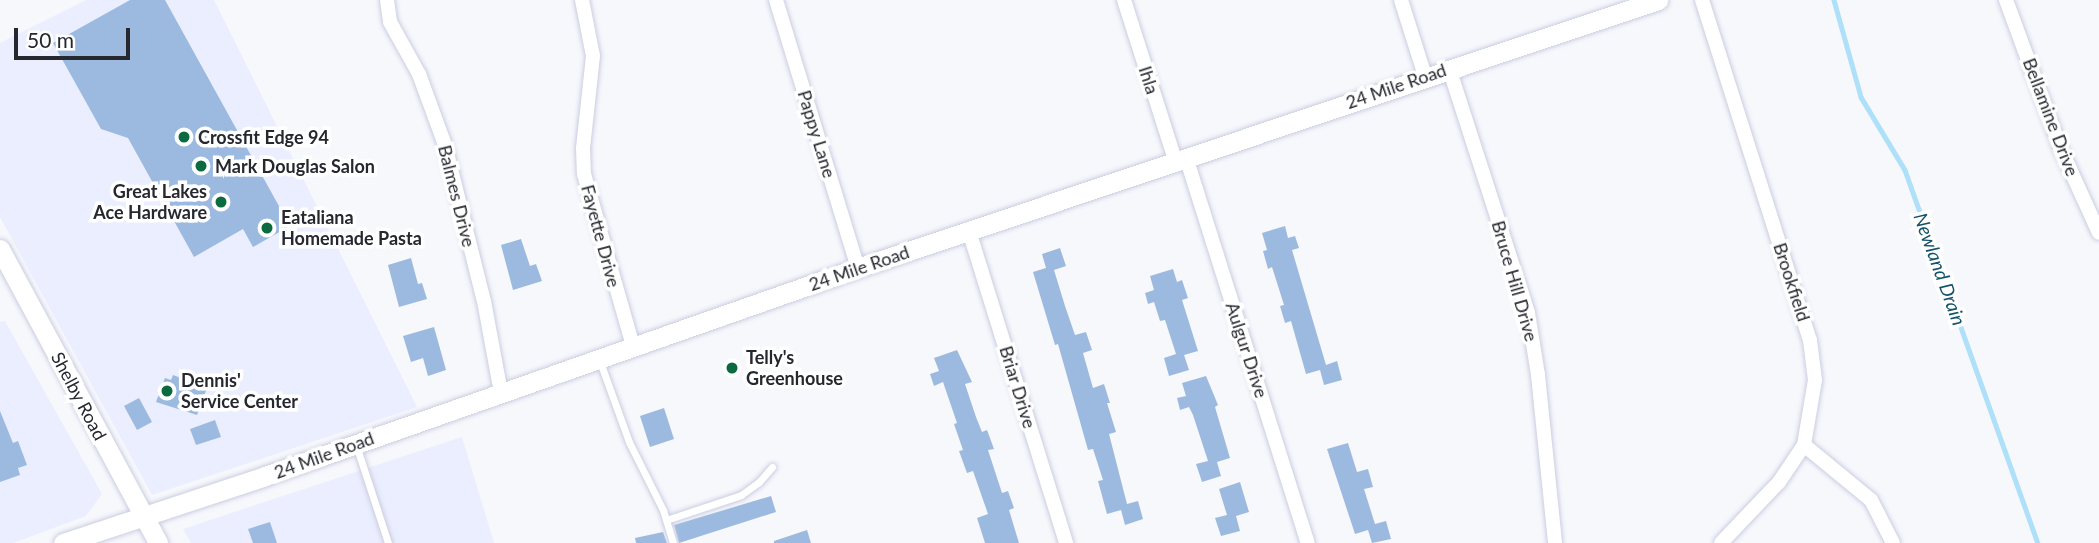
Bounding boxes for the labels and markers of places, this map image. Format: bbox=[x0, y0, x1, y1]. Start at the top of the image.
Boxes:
place label: Crossfit Edge 94 bbox=[198, 126, 329, 148]
marker: Crossfit Edge 94 bbox=[176, 129, 192, 145]
place label: Mark Douglas Salon bbox=[215, 155, 375, 177]
marker: Mark Douglas Salon bbox=[193, 158, 209, 174]
place label: Great Lakes Ace Hardware bbox=[93, 181, 207, 224]
marker: Great Lakes Ace Hardware bbox=[213, 194, 229, 210]
place label: Eataliana Homemade Pasta bbox=[281, 207, 422, 249]
marker: Eataliana Homemade Pasta bbox=[259, 220, 275, 236]
place label: Telly's Greenhouse bbox=[746, 347, 843, 390]
marker: Telly's Greenhouse bbox=[724, 360, 740, 376]
place label: Dennis' Service Center bbox=[181, 370, 298, 412]
marker: Dennis' Service Center bbox=[159, 383, 175, 399]

